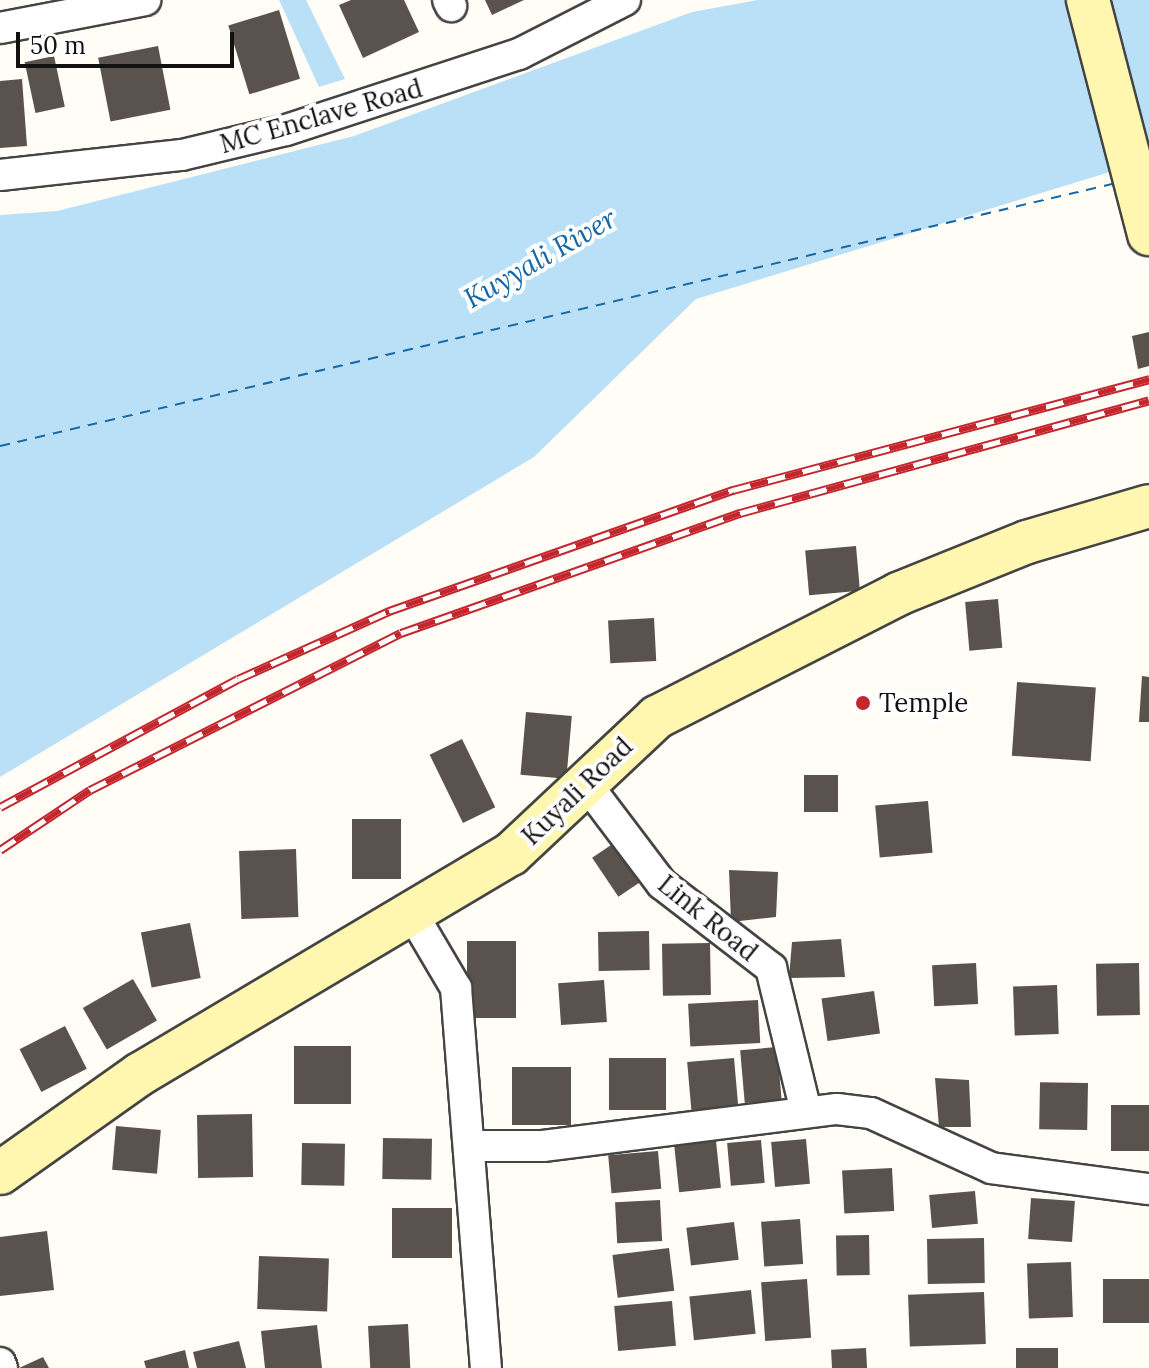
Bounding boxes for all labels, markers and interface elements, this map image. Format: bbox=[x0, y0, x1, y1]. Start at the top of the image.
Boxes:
scale bar bbox=[20, 16, 238, 66]
text: 50 m bbox=[30, 30, 86, 61]
street label: MC Enclave Road bbox=[216, 72, 426, 160]
water label: Kuyyali River bbox=[458, 201, 622, 315]
place label: Temple bbox=[879, 687, 968, 719]
marker: Temple bbox=[854, 694, 872, 712]
street label: Kuyali Road bbox=[515, 731, 639, 851]
street label: Link Road bbox=[652, 868, 764, 968]

